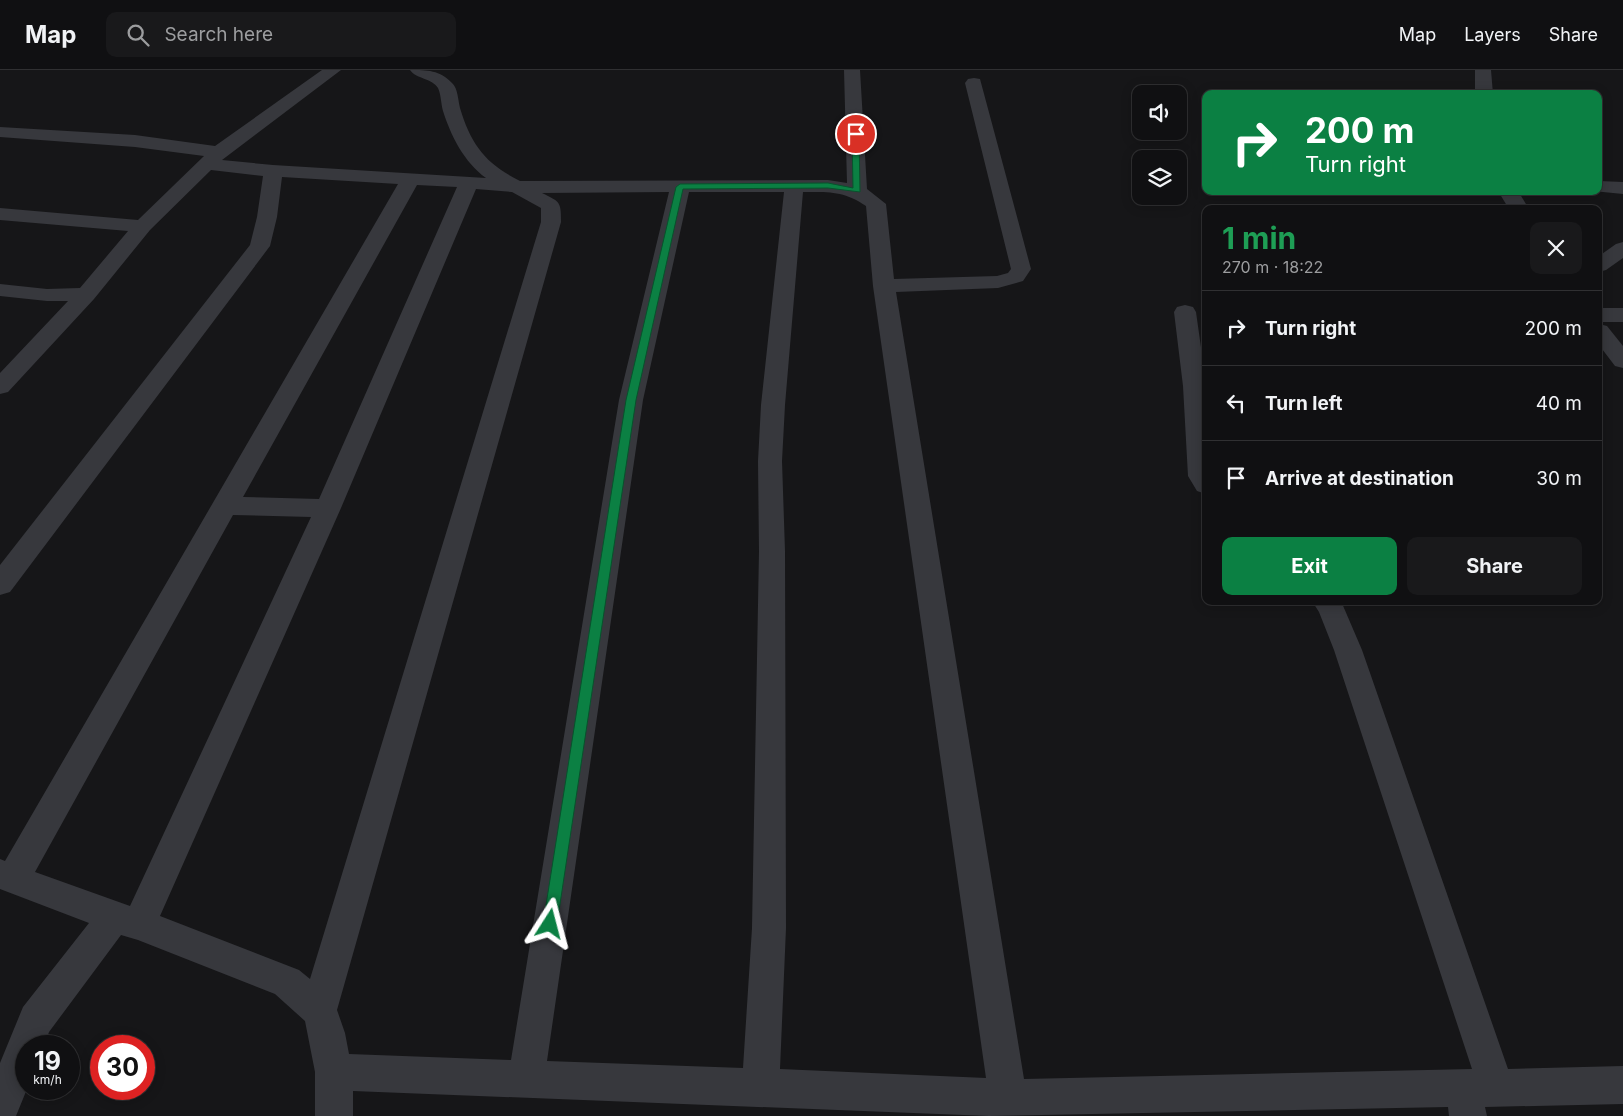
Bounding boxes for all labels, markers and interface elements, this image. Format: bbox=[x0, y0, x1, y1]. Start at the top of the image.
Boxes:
search box bbox=[106, 12, 456, 57]
text: Map bbox=[25, 20, 76, 49]
icon: search bbox=[124, 21, 152, 49]
text: Search here bbox=[164, 23, 273, 46]
text: Map bbox=[1399, 24, 1436, 45]
text: Layers bbox=[1464, 24, 1521, 45]
text: Share bbox=[1549, 24, 1598, 45]
map controls bbox=[1132, 85, 1187, 205]
button: sound bbox=[1132, 85, 1187, 140]
text: 200 m bbox=[1305, 109, 1414, 151]
icon: right bbox=[1222, 110, 1287, 175]
pin bbox=[835, 113, 877, 155]
icon: arrive bbox=[842, 120, 870, 148]
button: layers bbox=[1132, 150, 1187, 205]
text: Turn right bbox=[1305, 151, 1406, 177]
text: 1 min bbox=[1222, 220, 1296, 256]
button: close bbox=[1530, 222, 1582, 274]
text: 270 m · 18:22 bbox=[1222, 257, 1323, 277]
icon: right bbox=[1222, 314, 1250, 342]
text: Turn right bbox=[1265, 317, 1356, 340]
text: 200 m bbox=[1524, 317, 1582, 340]
icon: left bbox=[1222, 389, 1250, 417]
text: Turn left bbox=[1265, 392, 1343, 415]
text: 40 m bbox=[1536, 392, 1582, 415]
icon: arrive bbox=[1222, 464, 1250, 492]
text: Arrive at destination bbox=[1265, 467, 1454, 490]
text: 30 m bbox=[1536, 467, 1582, 490]
button: Exit bbox=[1222, 537, 1397, 595]
button: Share bbox=[1407, 537, 1582, 595]
position arrow bbox=[523, 897, 575, 949]
speed limit sign: 30 bbox=[90, 1035, 155, 1100]
text: 19 bbox=[34, 1046, 61, 1076]
text: km/h bbox=[33, 1072, 62, 1087]

